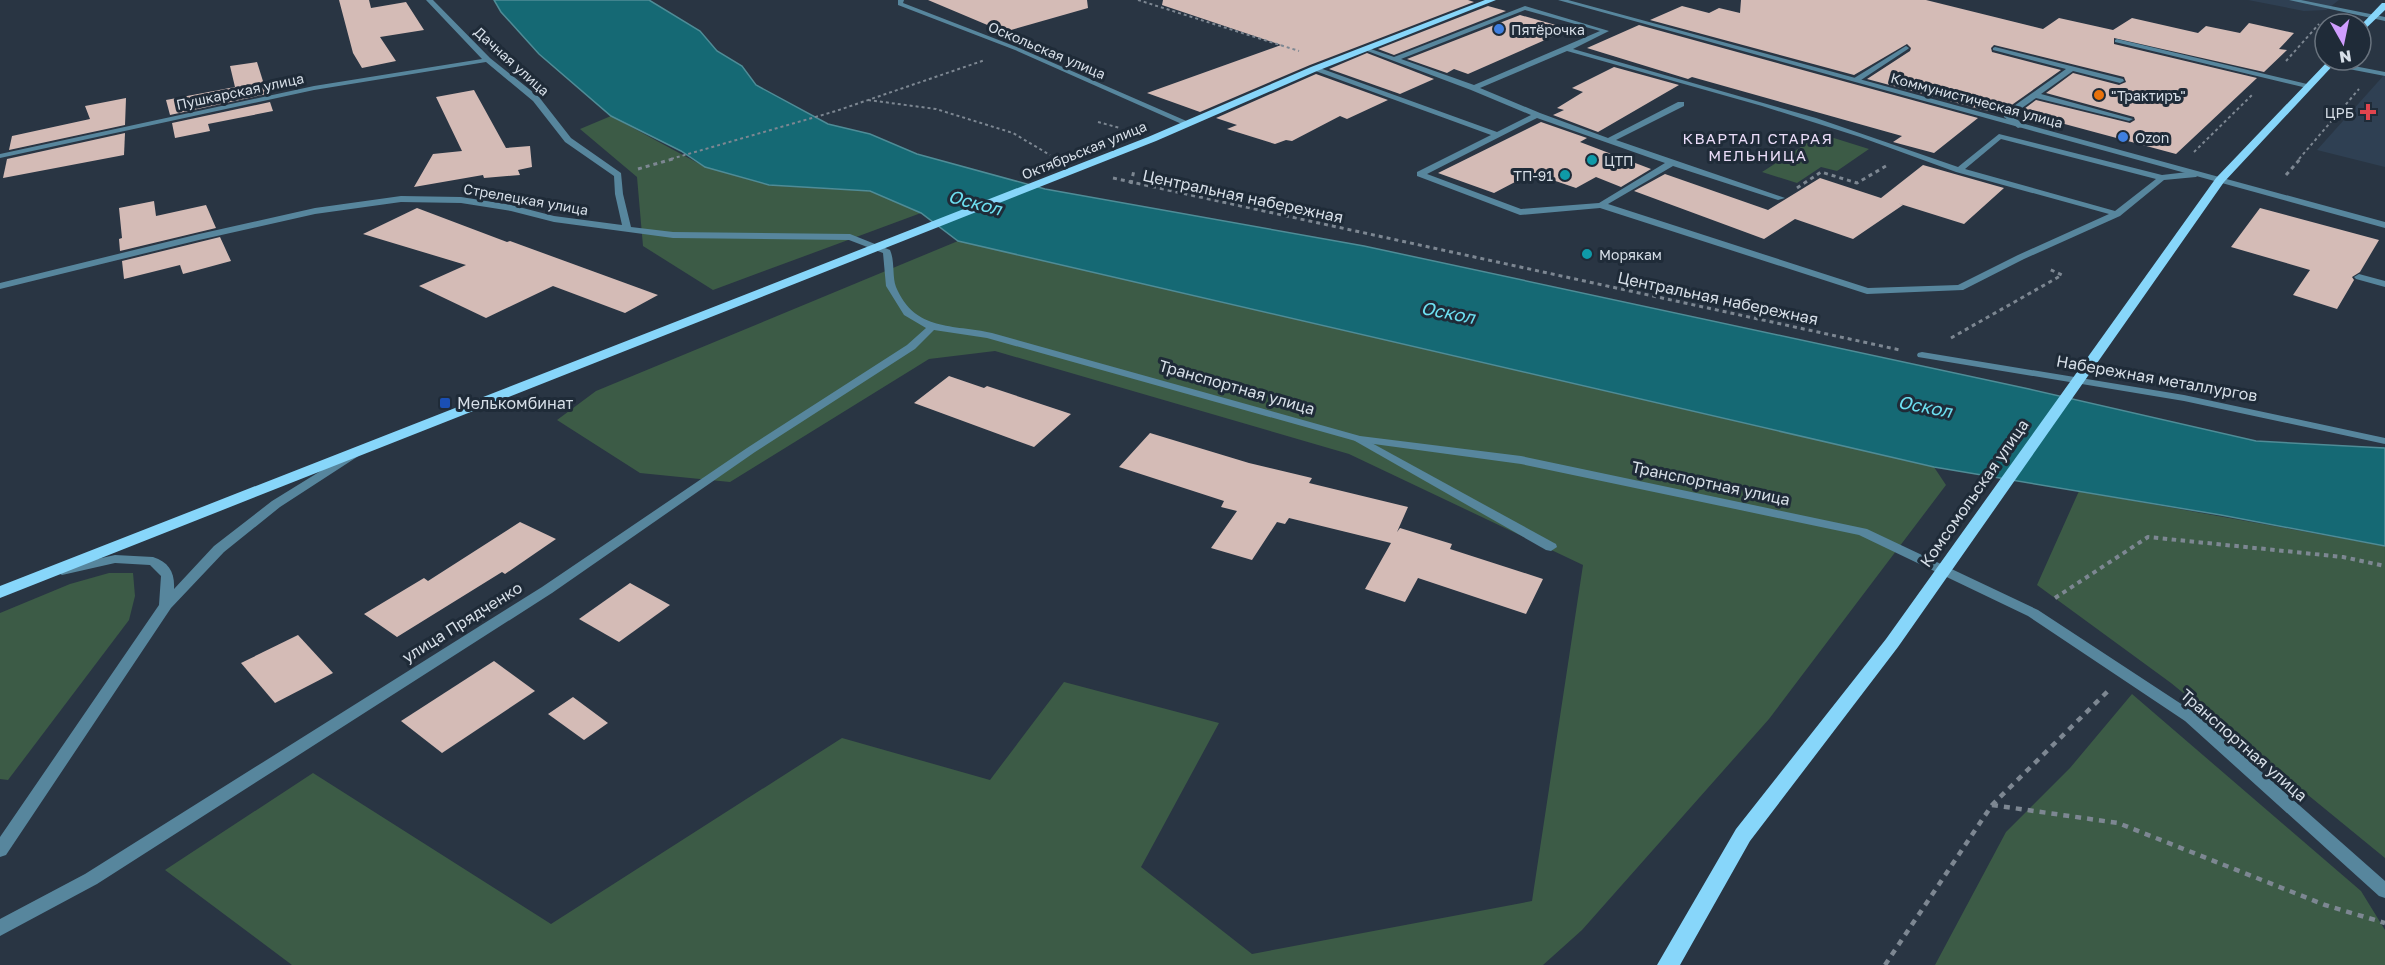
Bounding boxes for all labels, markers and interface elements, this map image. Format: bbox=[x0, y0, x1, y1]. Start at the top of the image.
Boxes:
north arrow bbox=[2313, 12, 2373, 72]
street label: Оскольская улица bbox=[986, 18, 1108, 82]
place label: Пятёрочка bbox=[1511, 21, 1585, 38]
marker: Пятёрочка bbox=[1492, 22, 1506, 36]
street label: Дачная улица bbox=[471, 23, 553, 99]
text: N bbox=[2338, 46, 2353, 68]
street label: Пушкарская улица bbox=[175, 69, 305, 113]
street label: Коммунистическая улица bbox=[1889, 69, 2065, 131]
place label: "Трактиръ" bbox=[2111, 87, 2186, 104]
marker: "Трактиръ" bbox=[2092, 88, 2106, 102]
marker: ЦРБ bbox=[2359, 103, 2377, 121]
place label: ЦРБ bbox=[2325, 104, 2354, 121]
street label: Октябрьская улица bbox=[1019, 117, 1149, 183]
district label: КВАРТАЛ СТАРАЯ МЕЛЬНИЦА bbox=[1683, 129, 1833, 164]
place label: Ozon bbox=[2135, 129, 2169, 146]
marker: Ozon bbox=[2116, 130, 2130, 144]
place label: ЦТП bbox=[1604, 152, 1634, 169]
marker: ЦТП bbox=[1585, 153, 1599, 167]
street label: Центральная набережная bbox=[1141, 165, 1345, 227]
place label: ТП-91 bbox=[1513, 167, 1553, 184]
marker: ТП-91 bbox=[1558, 168, 1572, 182]
street label: Стрелецкая улица bbox=[462, 180, 590, 218]
water label: Оскол bbox=[946, 184, 1005, 220]
place label: Морякам bbox=[1599, 246, 1662, 263]
marker: Морякам bbox=[1580, 247, 1594, 261]
street label: Центральная набережная bbox=[1616, 267, 1820, 329]
water label: Оскол bbox=[1419, 296, 1478, 328]
street label: Набережная металлургов bbox=[2055, 350, 2259, 406]
street label: Транспортная улица bbox=[1157, 355, 1317, 419]
water label: Оскол bbox=[1896, 390, 1955, 422]
place label: Мелькомбинат bbox=[457, 393, 574, 413]
marker: Мелькомбинат bbox=[438, 396, 452, 410]
street label: Комсомольская улица bbox=[1915, 415, 2033, 571]
street label: Транспортная улица bbox=[1630, 456, 1792, 510]
street label: улица Прядченко bbox=[398, 577, 526, 667]
street label: Транспортная улица bbox=[2177, 685, 2311, 805]

